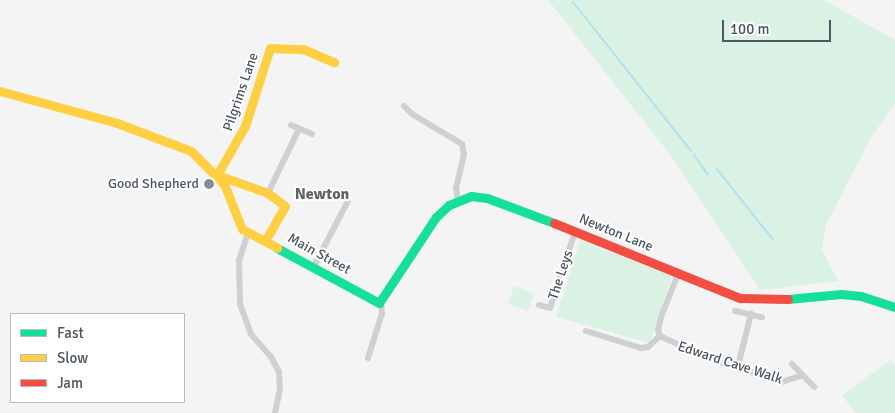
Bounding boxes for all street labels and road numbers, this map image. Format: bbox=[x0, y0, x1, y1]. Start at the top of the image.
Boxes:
street label: Pilgrims Lane bbox=[220, 51, 262, 133]
street label: Newton Lane bbox=[577, 211, 655, 255]
street label: Main Street bbox=[285, 230, 353, 278]
street label: The Leys bbox=[545, 248, 577, 302]
street label: Edward Cave Walk bbox=[676, 338, 784, 388]

